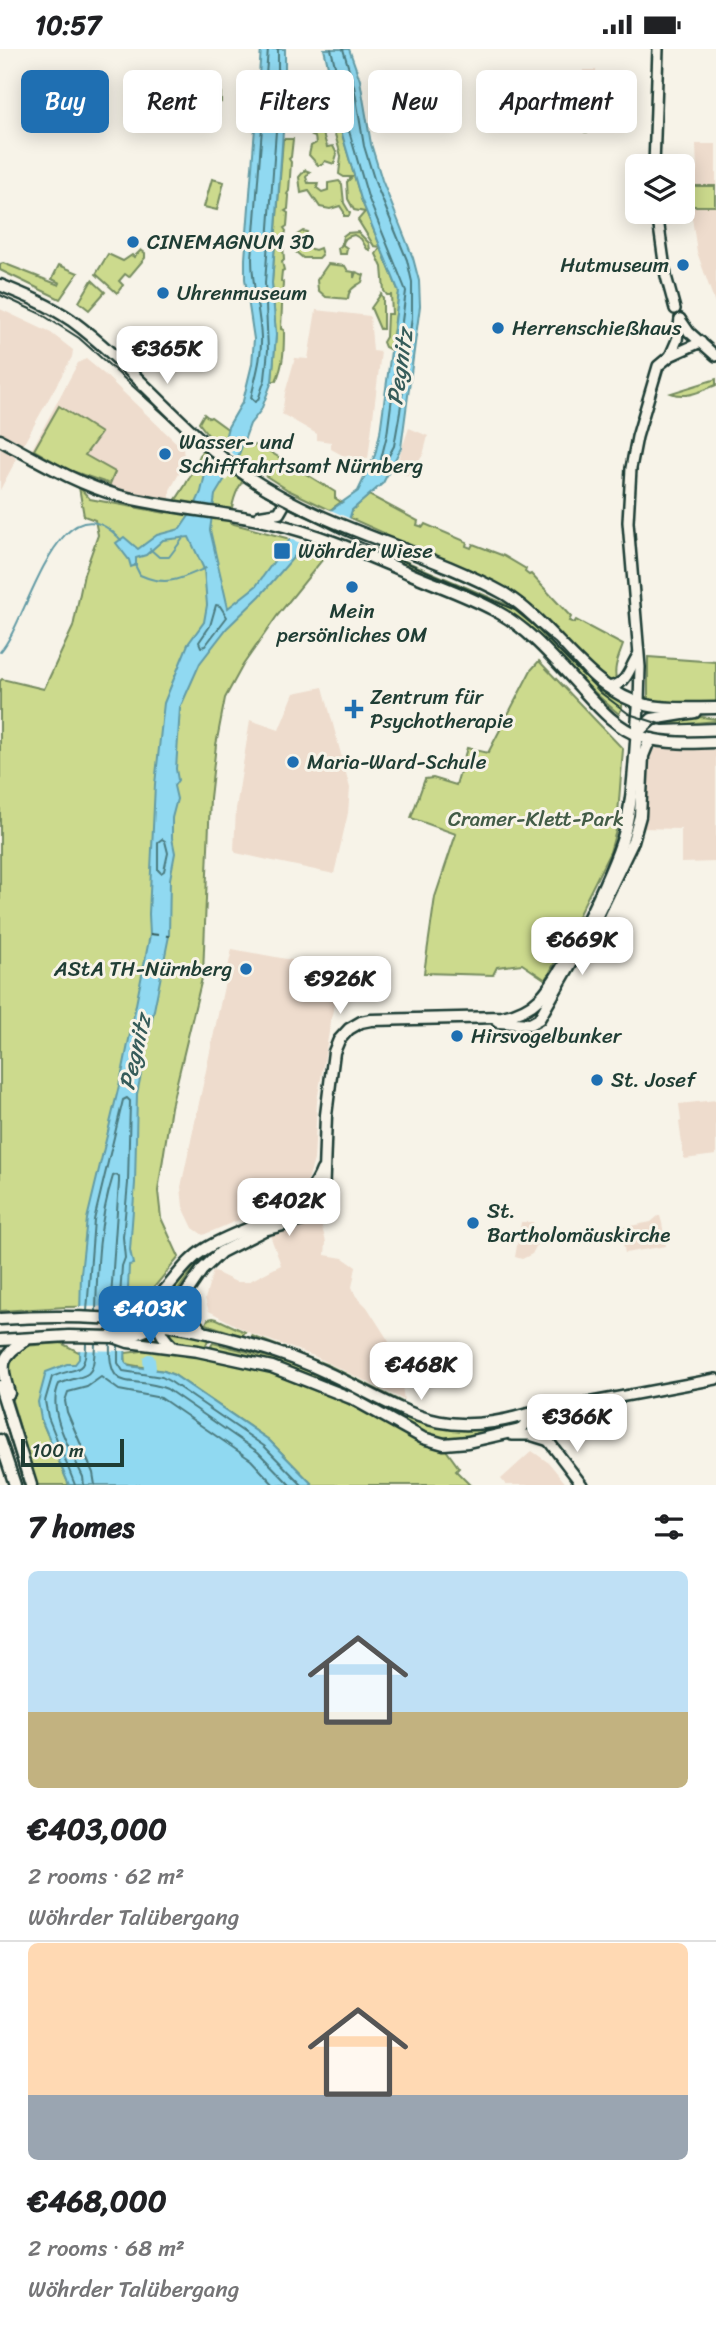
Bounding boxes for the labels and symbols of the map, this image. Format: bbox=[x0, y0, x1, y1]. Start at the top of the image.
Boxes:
place label: CINEMAGNUM 3D bbox=[147, 223, 314, 261]
marker: CINEMAGNUM 3D bbox=[125, 234, 141, 250]
place label: Hutmuseum bbox=[560, 246, 669, 284]
marker: Hutmuseum bbox=[675, 257, 691, 273]
place label: Uhrenmuseum bbox=[177, 274, 307, 312]
marker: Uhrenmuseum bbox=[155, 285, 171, 301]
place label: Herrenschießhaus bbox=[512, 309, 682, 347]
marker: Herrenschießhaus bbox=[490, 320, 506, 336]
water label: Pegnitz bbox=[374, 323, 426, 408]
pin: €365K bbox=[118, 327, 216, 386]
place label: Wasser- und Schifffahrtsamt Nürnberg bbox=[179, 423, 423, 485]
marker: Wasser- und Schifffahrtsamt Nürnberg bbox=[157, 446, 173, 462]
place label: Wöhrder Wiese bbox=[298, 532, 433, 570]
marker: Wöhrder Wiese bbox=[272, 541, 292, 561]
marker: Mein persönliches OM bbox=[344, 579, 360, 595]
place label: Mein persönliches OM bbox=[276, 592, 427, 654]
place label: Zentrum für Psychotherapie bbox=[370, 678, 513, 740]
marker: Zentrum für Psychotherapie bbox=[344, 699, 364, 719]
place label: Maria-Ward-Schule bbox=[307, 743, 487, 781]
marker: Maria-Ward-Schule bbox=[285, 754, 301, 770]
park label: Cramer-Klett-Park bbox=[448, 800, 624, 838]
pin: €669K bbox=[533, 918, 631, 977]
place label: AStA TH-Nürnberg bbox=[53, 950, 232, 988]
pin: €926K bbox=[291, 957, 389, 1016]
marker: AStA TH-Nürnberg bbox=[238, 961, 254, 977]
water label: Pegnitz bbox=[106, 1007, 164, 1094]
place label: Hirsvogelbunker bbox=[471, 1017, 623, 1055]
marker: Hirsvogelbunker bbox=[449, 1028, 465, 1044]
place label: St. Josef bbox=[611, 1061, 697, 1099]
marker: St. Josef bbox=[589, 1072, 605, 1088]
pin: €402K bbox=[240, 1179, 338, 1238]
place label: St. Bartholomäuskirche bbox=[487, 1192, 670, 1254]
marker: St. Bartholomäuskirche bbox=[465, 1215, 481, 1231]
pin: €403K bbox=[101, 1287, 199, 1346]
pin: €468K bbox=[372, 1343, 470, 1402]
pin: €366K bbox=[528, 1395, 626, 1454]
scale bar bbox=[21, 1436, 124, 1468]

